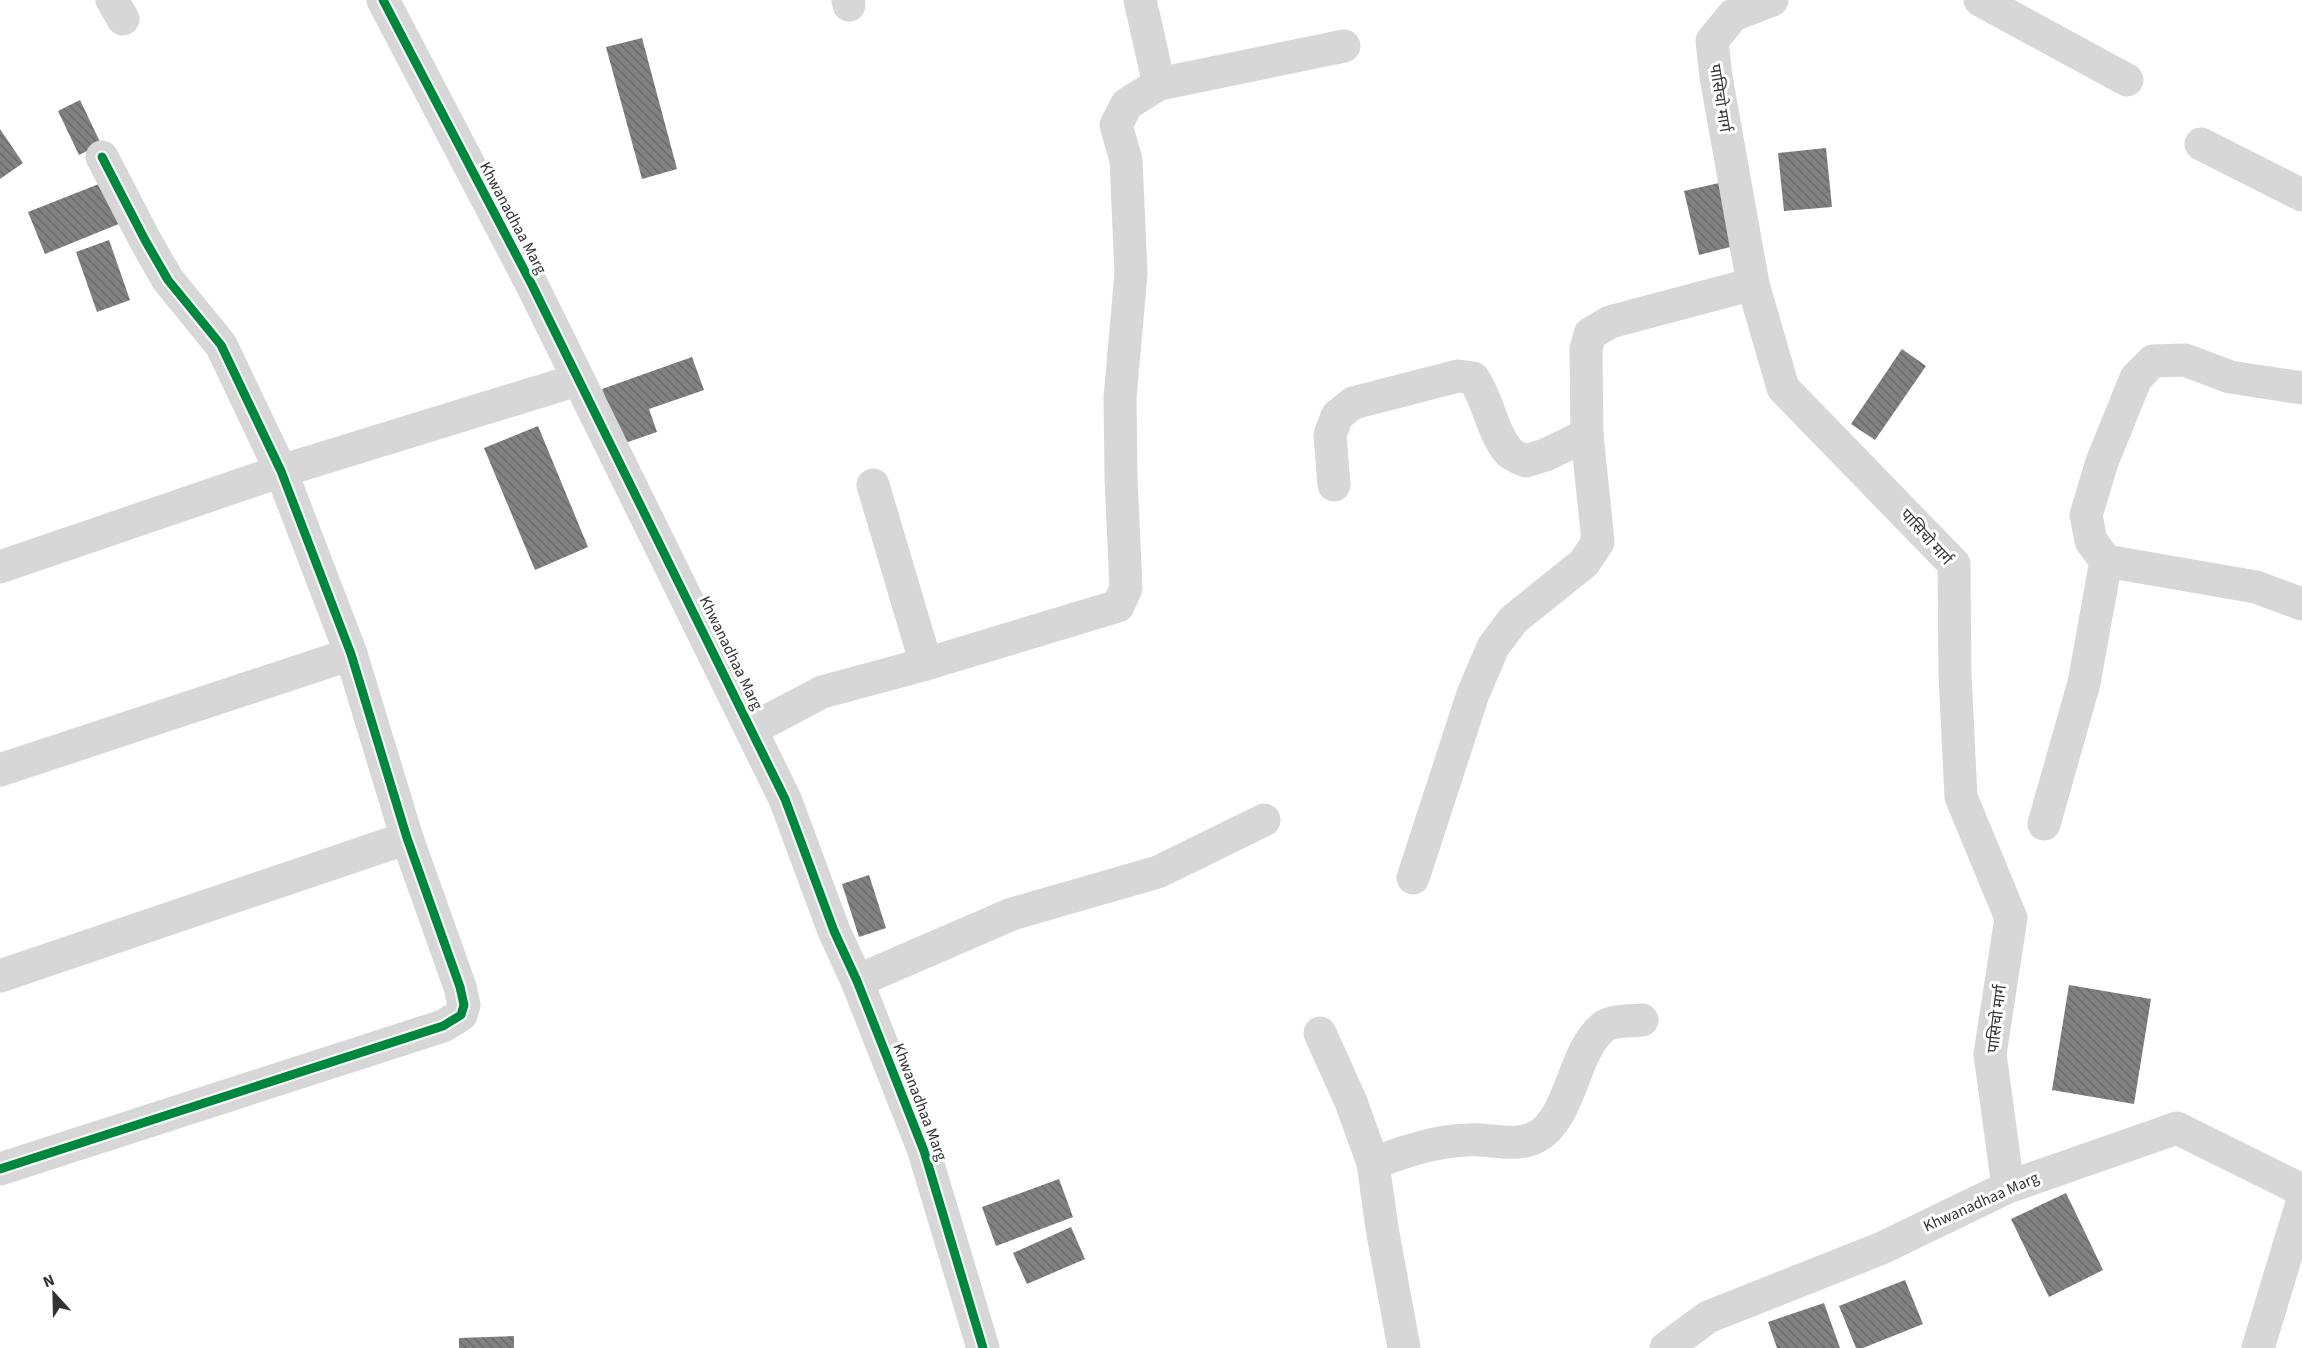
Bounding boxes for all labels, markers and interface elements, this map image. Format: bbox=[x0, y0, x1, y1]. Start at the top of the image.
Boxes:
street label: पासिचो मार्ग bbox=[1704, 62, 1736, 134]
street label: Khwanadhaa Marg bbox=[474, 158, 552, 278]
street label: पासिचो मार्ग bbox=[1895, 504, 1958, 571]
street label: Khwanadhaa Marg bbox=[694, 592, 768, 714]
street label: पासिचो मार्ग bbox=[1982, 983, 2012, 1054]
street label: Khwanadhaa Marg bbox=[887, 1040, 953, 1164]
street label: Khwanadhaa Marg bbox=[1920, 1167, 2042, 1237]
north arrow bbox=[24, 1264, 84, 1324]
text: N bbox=[40, 1269, 58, 1293]

